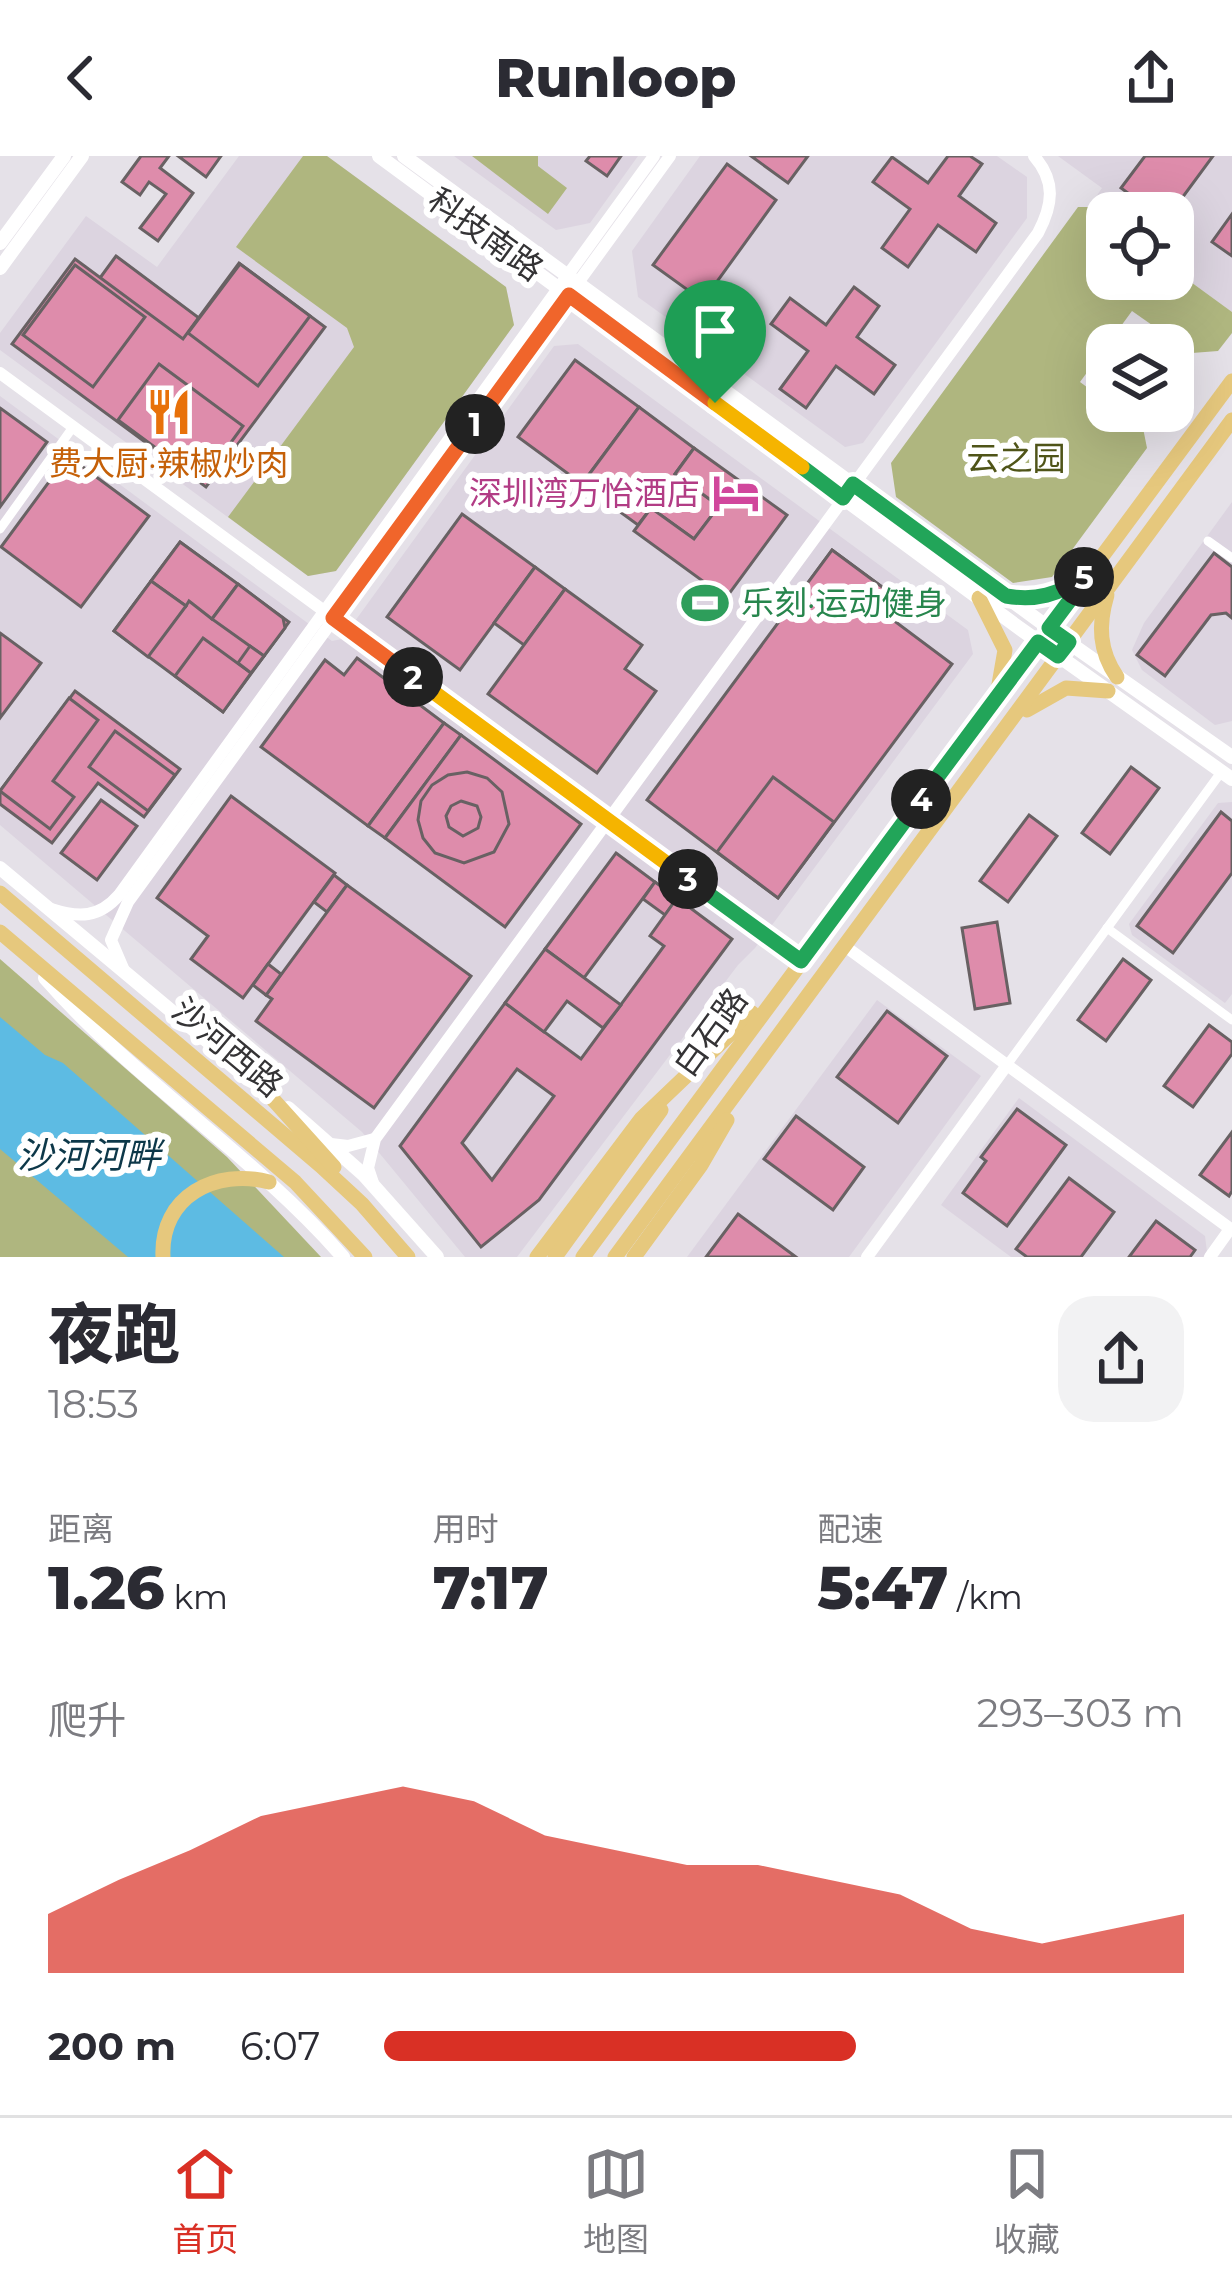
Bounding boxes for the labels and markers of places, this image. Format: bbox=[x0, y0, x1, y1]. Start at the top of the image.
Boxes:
pin bbox=[664, 280, 766, 403]
restaurant icon: 费大厨·辣椒炒肉 bbox=[144, 387, 194, 437]
pin: 1 bbox=[445, 394, 505, 454]
place label: 费大厨·辣椒炒肉 bbox=[49, 443, 289, 483]
hotel icon: 深圳湾万怡酒店 bbox=[711, 468, 761, 518]
place label: 深圳湾万怡酒店 bbox=[469, 473, 700, 513]
pin: 5 bbox=[1054, 547, 1114, 607]
sports icon: 乐刻·运动健身 bbox=[680, 578, 730, 628]
place label: 乐刻·运动健身 bbox=[741, 583, 947, 623]
pin: 2 bbox=[383, 647, 443, 707]
pin: 4 bbox=[891, 769, 951, 829]
pin: 3 bbox=[658, 849, 718, 909]

